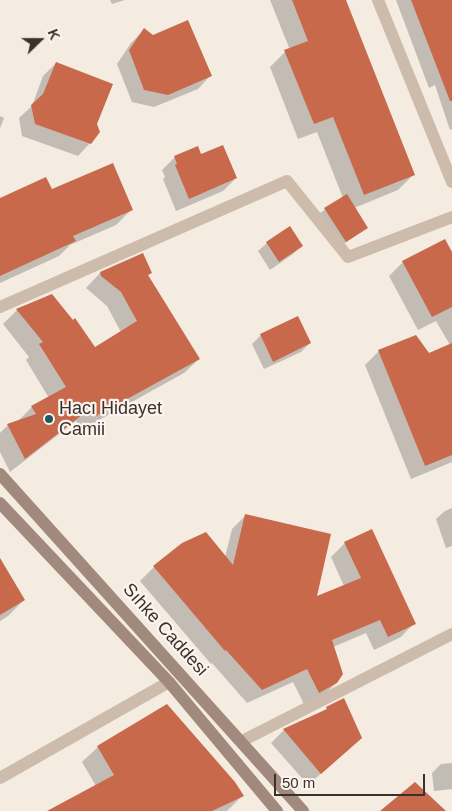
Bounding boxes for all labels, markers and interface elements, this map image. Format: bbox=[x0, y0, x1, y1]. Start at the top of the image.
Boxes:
north arrow bbox=[15, 15, 65, 65]
text: K bbox=[45, 27, 63, 42]
place label: Hacı Hidayet Camii bbox=[59, 398, 162, 440]
marker: Hacı Hidayet Camii bbox=[43, 413, 55, 425]
street label: Sıhke Caddesi bbox=[118, 579, 212, 681]
scale bar bbox=[277, 764, 428, 796]
text: 50 m bbox=[282, 774, 315, 791]

